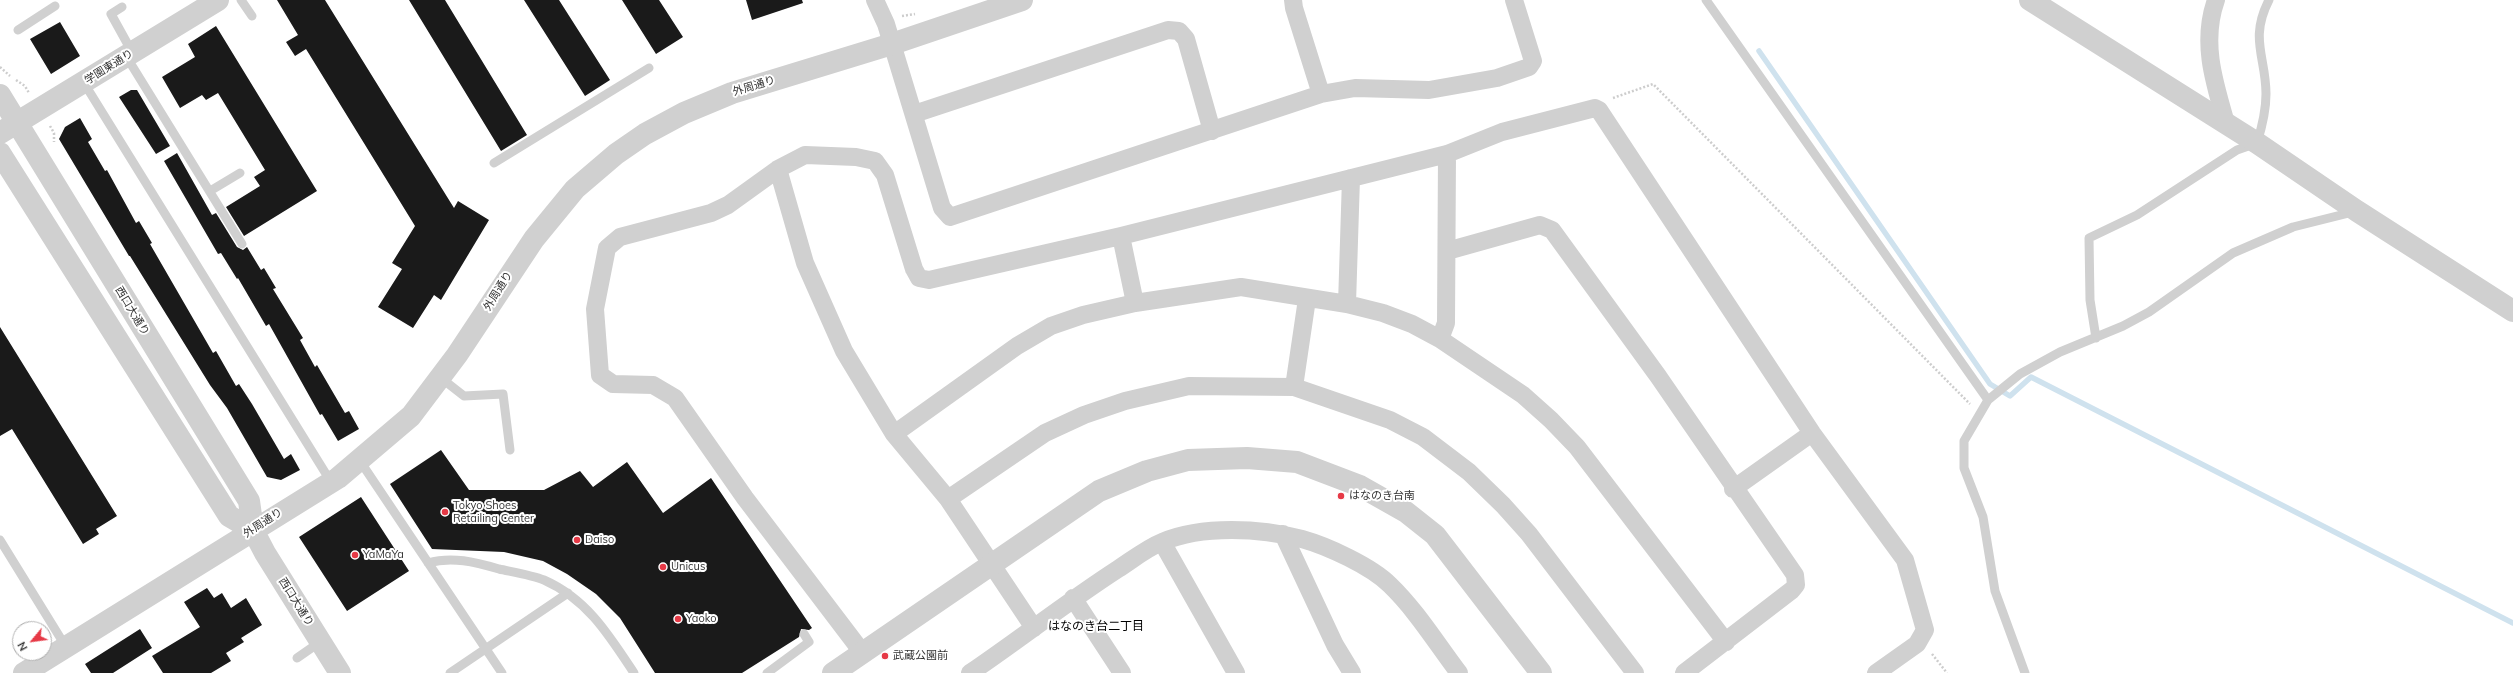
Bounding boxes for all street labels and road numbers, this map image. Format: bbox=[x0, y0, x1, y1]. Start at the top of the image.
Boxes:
street label: 学園東通り bbox=[82, 47, 136, 87]
street label: 外周通り bbox=[731, 73, 777, 99]
street label: 外周通り bbox=[481, 269, 515, 313]
street label: 西口大通り bbox=[112, 284, 152, 338]
street label: 外周通り bbox=[241, 505, 285, 541]
street label: 西口大通り bbox=[276, 575, 316, 629]

